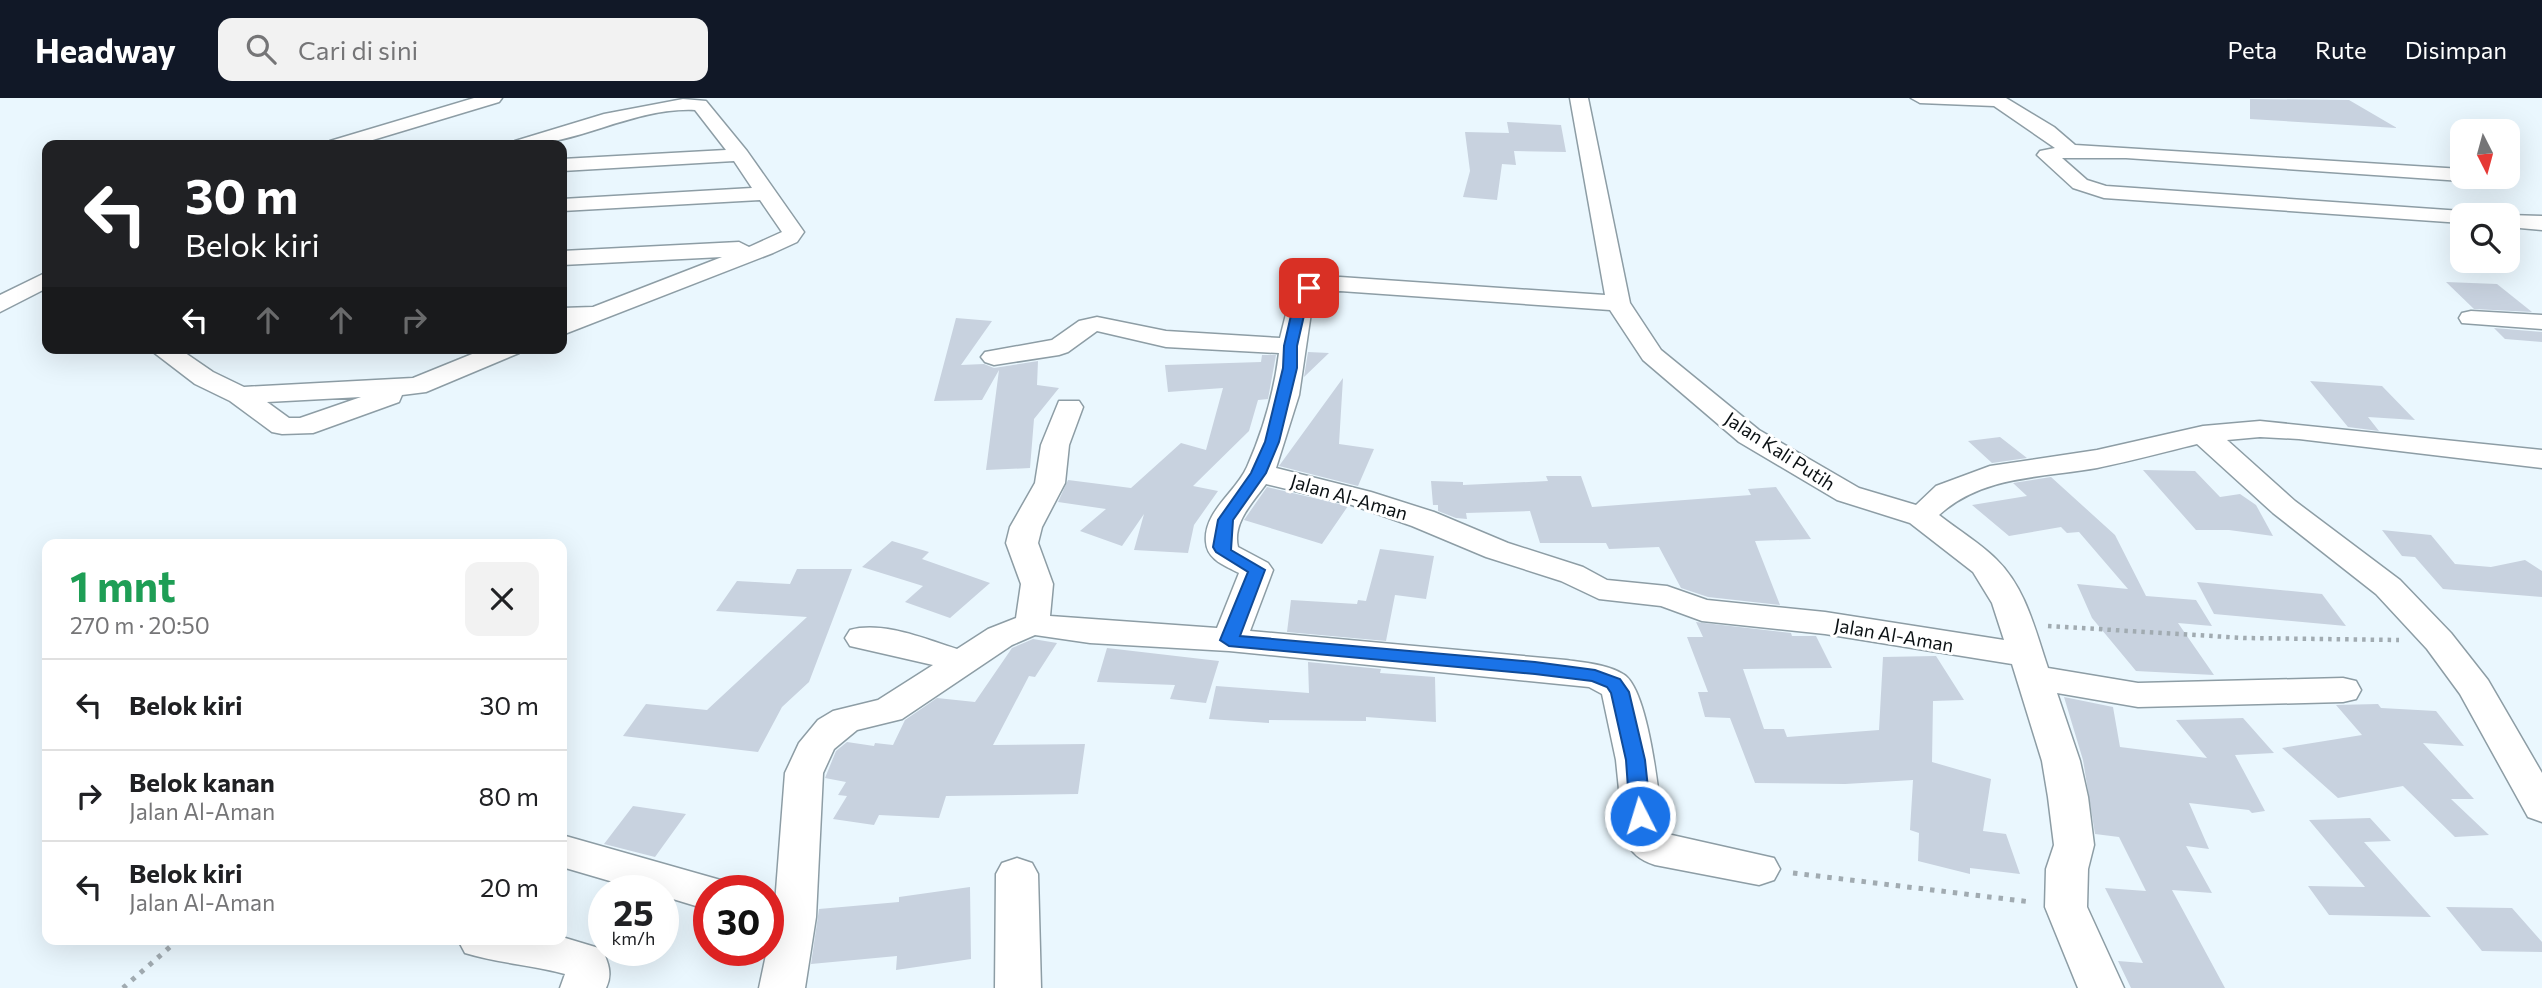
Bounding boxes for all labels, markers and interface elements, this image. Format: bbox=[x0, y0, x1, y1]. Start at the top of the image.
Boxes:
search box bbox=[218, 18, 708, 81]
text: Headway bbox=[35, 29, 176, 70]
icon: search bbox=[242, 30, 280, 68]
text: Cari di sini bbox=[298, 34, 418, 65]
text: Peta bbox=[2227, 35, 2277, 64]
text: Rute bbox=[2315, 35, 2367, 64]
text: Disimpan bbox=[2405, 35, 2507, 64]
north arrow bbox=[2450, 119, 2520, 189]
map controls bbox=[2450, 119, 2520, 273]
text: 30 m bbox=[185, 164, 298, 224]
icon: left bbox=[70, 168, 161, 259]
button: search bbox=[2450, 203, 2520, 273]
text: Belok kiri bbox=[185, 224, 320, 264]
pin bbox=[1279, 258, 1339, 318]
icon: arrive bbox=[1290, 269, 1328, 307]
icon: left bbox=[176, 301, 214, 339]
icon: ahead bbox=[249, 301, 287, 339]
icon: ahead bbox=[322, 301, 360, 339]
icon: right bbox=[395, 301, 433, 339]
street label: Jalan Kali Putih bbox=[1721, 406, 1840, 495]
street label: Jalan Al-Aman bbox=[1288, 469, 1410, 524]
text: 1 mnt bbox=[70, 559, 176, 611]
button: close bbox=[465, 562, 539, 636]
text: 270 m · 20:50 bbox=[70, 611, 210, 639]
street label: Jalan Al-Aman bbox=[1833, 613, 1956, 656]
icon: left bbox=[70, 686, 108, 724]
text: Belok kiri bbox=[129, 689, 243, 720]
text: 30 m bbox=[480, 689, 539, 720]
text: Belok kanan bbox=[129, 766, 275, 797]
icon: right bbox=[70, 777, 108, 815]
position arrow bbox=[1603, 779, 1677, 853]
text: 80 m bbox=[479, 780, 539, 811]
text: Jalan Al-Aman bbox=[129, 797, 275, 825]
text: Belok kiri bbox=[129, 857, 243, 888]
icon: left bbox=[70, 868, 108, 906]
text: 20 m bbox=[480, 871, 539, 902]
speed limit sign: 30 bbox=[693, 875, 784, 966]
text: Jalan Al-Aman bbox=[129, 888, 275, 916]
text: 25 bbox=[613, 890, 654, 933]
text: km/h bbox=[612, 927, 655, 949]

